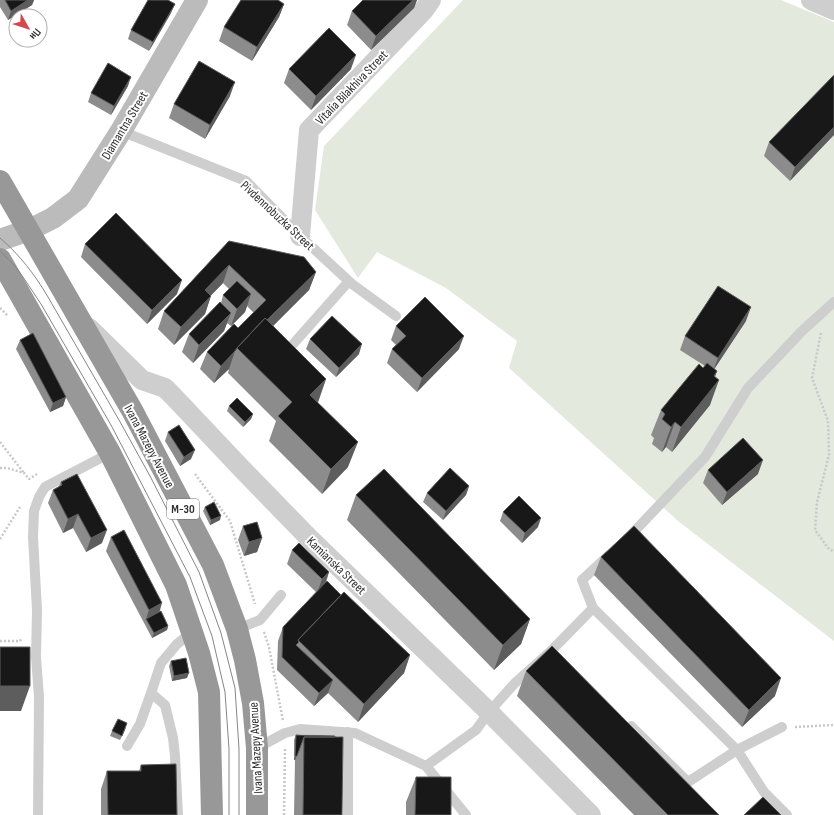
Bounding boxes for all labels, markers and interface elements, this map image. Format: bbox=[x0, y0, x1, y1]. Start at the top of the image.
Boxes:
north arrow bbox=[8, 8, 48, 48]
text: Пн bbox=[27, 26, 44, 42]
street label: Vitalia Bilakhiva Street bbox=[312, 47, 391, 128]
street label: Diamantna Street bbox=[98, 88, 152, 163]
street label: Pivdennobuzka Street bbox=[237, 177, 318, 254]
street label: Ivana Mazepy Avenue bbox=[121, 402, 178, 491]
road number: М-30 bbox=[167, 499, 199, 519]
street label: Kamianska Street bbox=[303, 533, 369, 598]
street label: Ivana Mazepy Avenue bbox=[246, 702, 266, 794]

